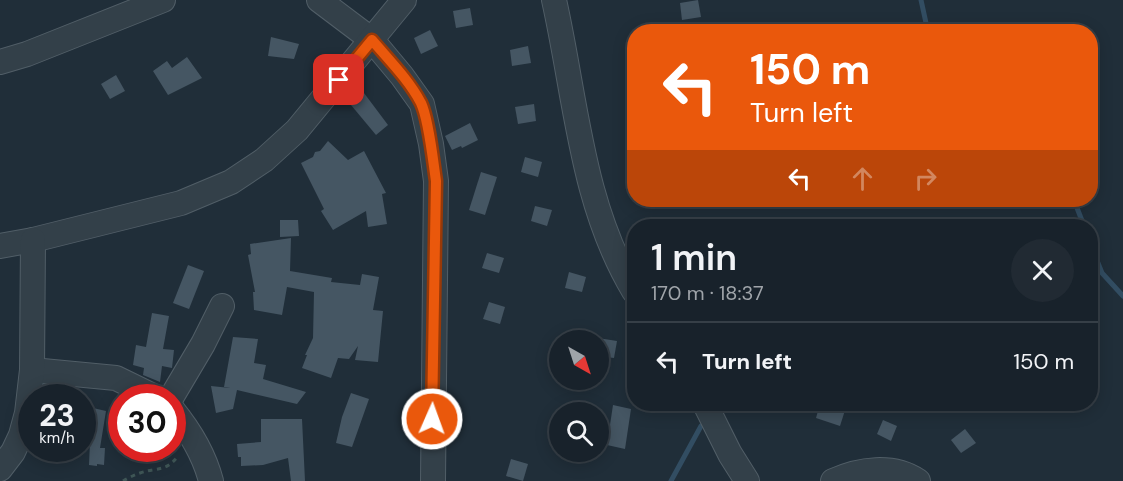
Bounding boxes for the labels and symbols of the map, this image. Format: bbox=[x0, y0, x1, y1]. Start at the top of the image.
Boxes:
pin bbox=[313, 54, 364, 105]
north arrow bbox=[549, 330, 609, 390]
speed limit sign: 30 bbox=[108, 384, 186, 462]
position arrow bbox=[400, 387, 464, 451]

